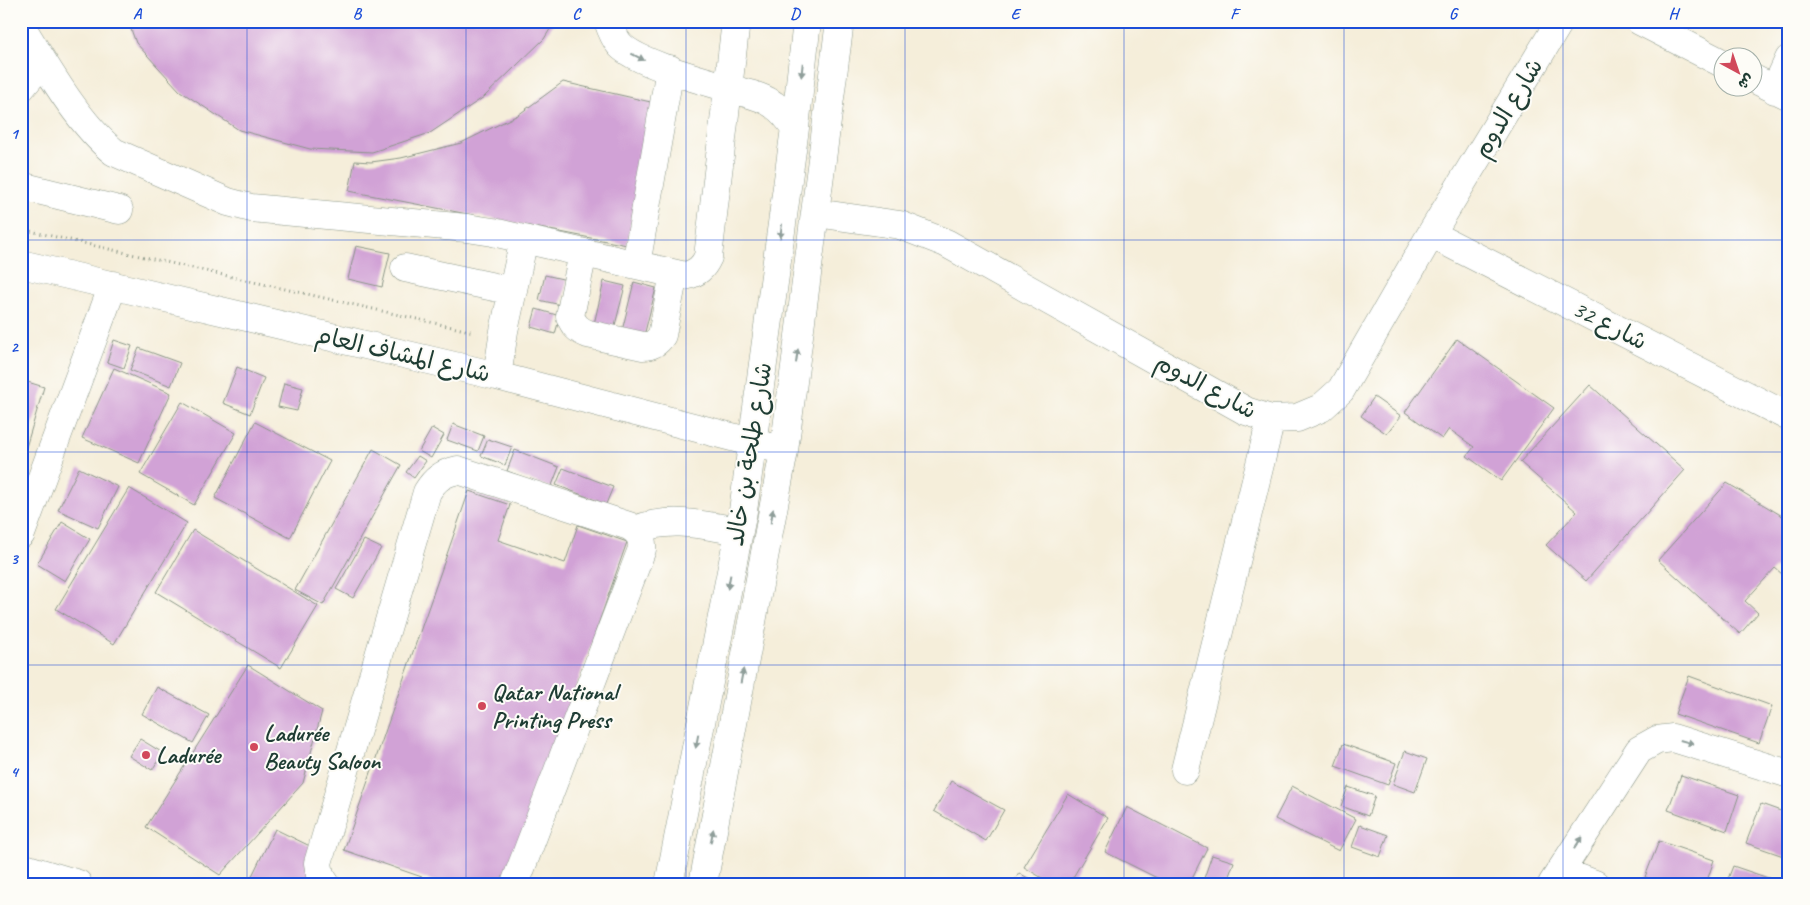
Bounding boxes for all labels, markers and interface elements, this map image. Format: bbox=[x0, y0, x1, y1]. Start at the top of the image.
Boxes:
text: A bbox=[133, 4, 143, 24]
text: B bbox=[353, 4, 363, 24]
text: C bbox=[572, 4, 582, 24]
text: D bbox=[790, 4, 801, 24]
text: E bbox=[1011, 4, 1022, 24]
text: F bbox=[1230, 4, 1241, 24]
text: G bbox=[1449, 4, 1459, 24]
text: H bbox=[1668, 4, 1680, 24]
north arrow bbox=[1712, 48, 1762, 98]
one-way arrow bbox=[631, 53, 646, 61]
street label: شارع الدوم bbox=[1467, 53, 1552, 165]
one-way arrow bbox=[797, 62, 805, 78]
text: ش bbox=[1735, 70, 1757, 93]
text: 1 bbox=[10, 124, 19, 144]
one-way arrow bbox=[777, 223, 785, 239]
street label: شارع 32 bbox=[1567, 294, 1652, 358]
street label: شارع المشاف العام bbox=[312, 319, 493, 393]
text: 2 bbox=[10, 337, 19, 357]
street label: شارع الدوم bbox=[1149, 347, 1262, 428]
one-way arrow bbox=[793, 348, 801, 364]
street label: شارع طلحة بن خالد bbox=[720, 360, 780, 548]
one-way arrow bbox=[769, 508, 777, 524]
text: 3 bbox=[10, 549, 19, 569]
one-way arrow bbox=[724, 574, 732, 590]
one-way arrow bbox=[738, 669, 746, 684]
place label: Qatar National Printing Press bbox=[492, 677, 622, 735]
marker: Qatar National Printing Press bbox=[476, 700, 488, 712]
place label: Ladurée Beauty Saloon bbox=[264, 718, 381, 776]
one-way arrow bbox=[693, 734, 701, 749]
one-way arrow bbox=[1680, 738, 1695, 746]
place label: Ladurée bbox=[156, 740, 222, 770]
marker: Ladurée Beauty Saloon bbox=[248, 741, 260, 753]
marker: Ladurée bbox=[140, 749, 152, 761]
text: 4 bbox=[10, 762, 19, 782]
one-way arrow bbox=[708, 828, 716, 843]
one-way arrow bbox=[1574, 836, 1583, 850]

